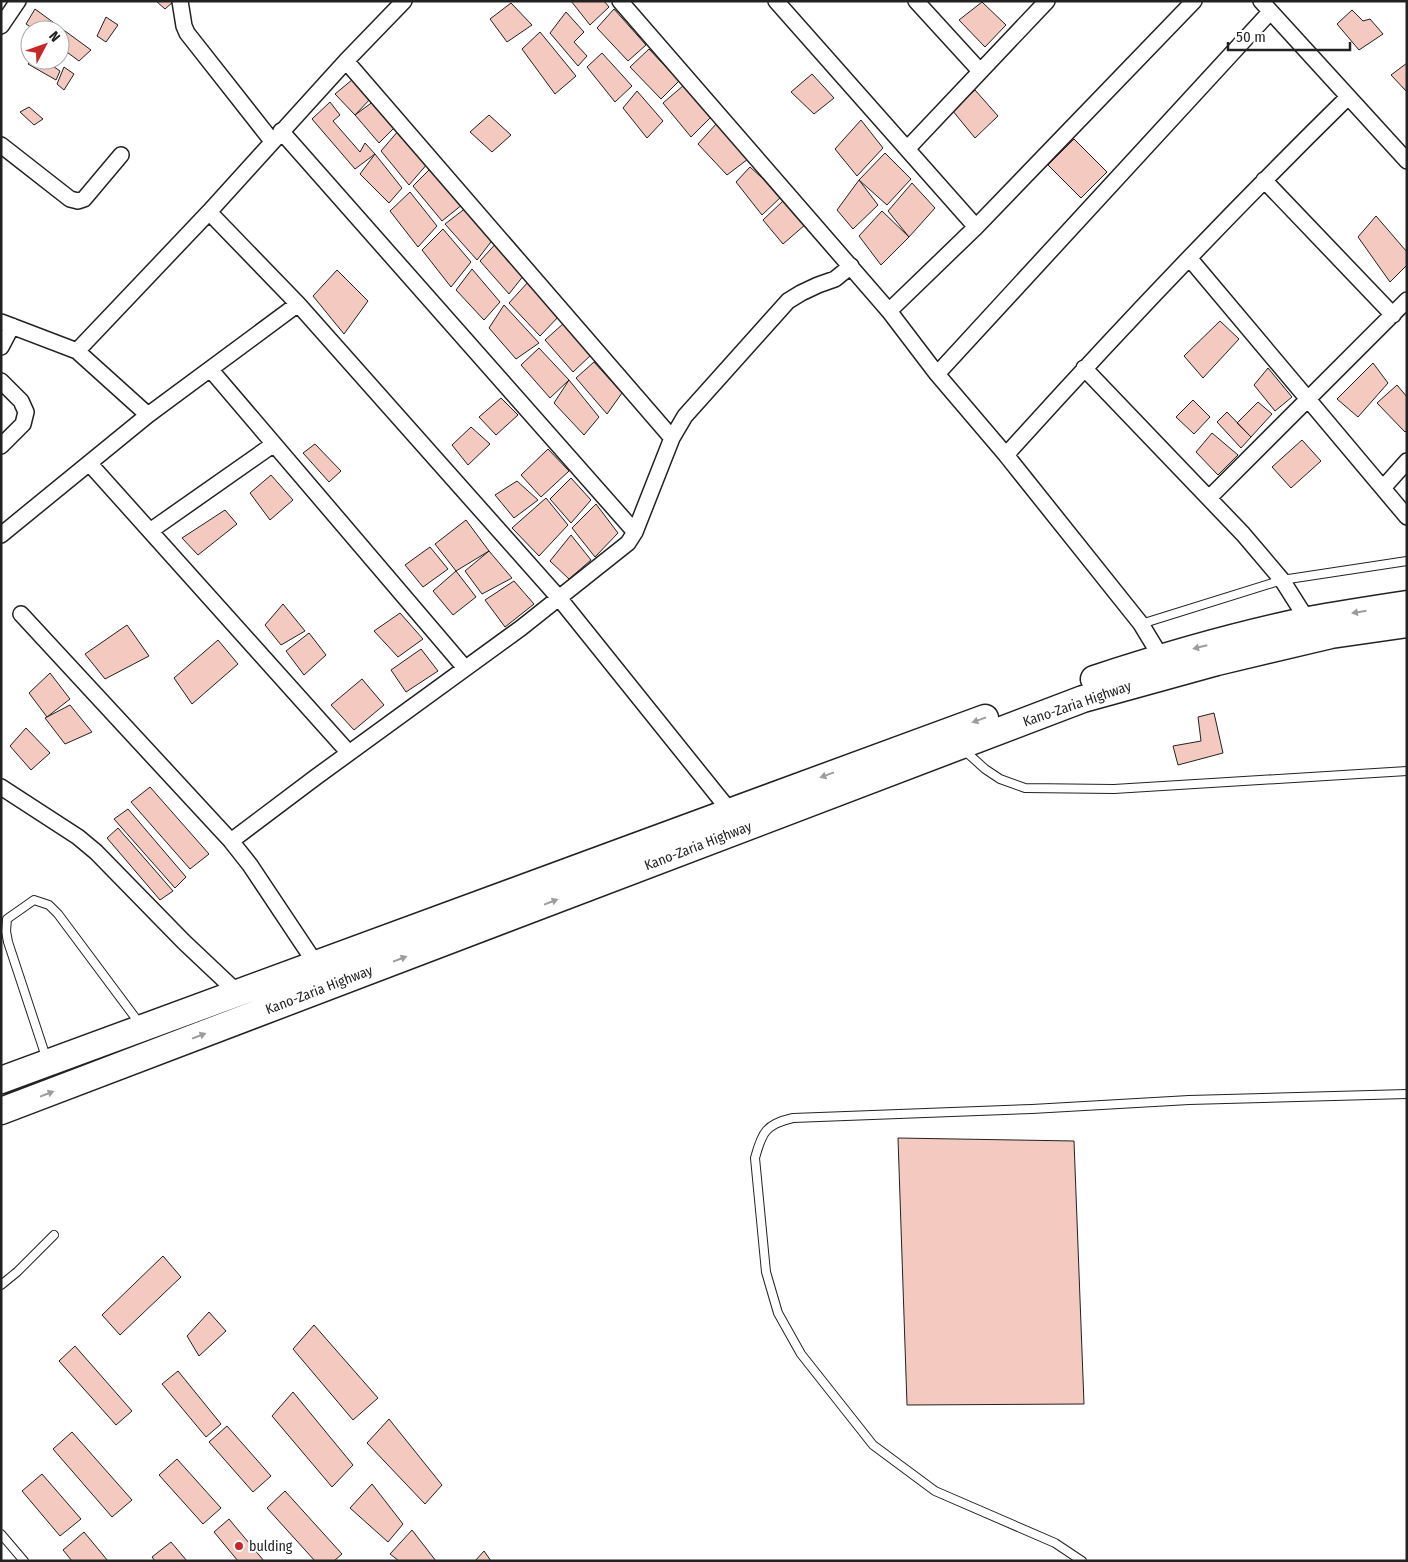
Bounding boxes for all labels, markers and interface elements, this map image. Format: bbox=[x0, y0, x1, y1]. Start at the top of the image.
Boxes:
north arrow bbox=[20, 20, 70, 70]
scale bar bbox=[1228, 20, 1350, 52]
text: N bbox=[45, 28, 64, 46]
text: 50 m bbox=[1236, 28, 1266, 46]
one-way arrow bbox=[1350, 608, 1366, 616]
one-way arrow bbox=[1193, 643, 1208, 651]
street label: Kano-Zaria Highway bbox=[1021, 677, 1134, 730]
one-way arrow bbox=[972, 717, 987, 724]
one-way arrow bbox=[819, 772, 834, 779]
street label: Kano-Zaria Highway bbox=[642, 817, 755, 874]
one-way arrow bbox=[544, 897, 559, 905]
one-way arrow bbox=[392, 955, 407, 963]
street label: Kano-Zaria Highway bbox=[263, 961, 376, 1018]
one-way arrow bbox=[191, 1032, 206, 1039]
one-way arrow bbox=[40, 1090, 55, 1098]
place label: bulding bbox=[249, 1538, 293, 1555]
marker: bulding bbox=[233, 1540, 245, 1552]

